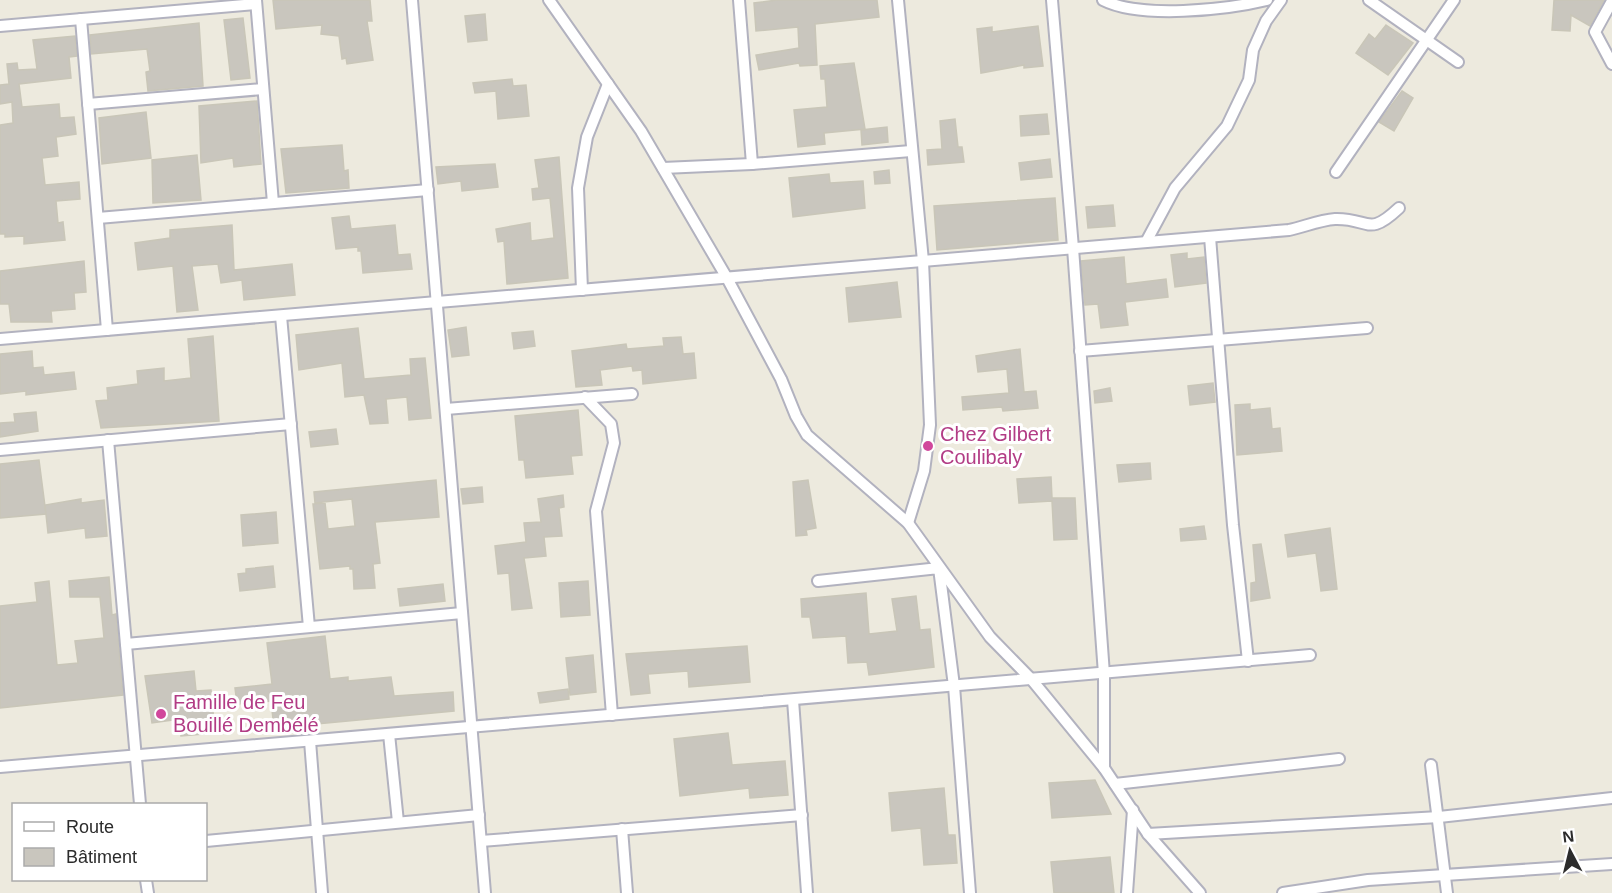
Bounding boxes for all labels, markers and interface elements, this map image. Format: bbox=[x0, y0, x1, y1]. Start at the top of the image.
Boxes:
place label: Chez Gilbert Coulibaly bbox=[940, 423, 1052, 468]
marker: Chez Gilbert Coulibaly bbox=[921, 439, 935, 453]
place label: Famille de Feu Bouillé Dembélé bbox=[173, 691, 319, 736]
marker: Famille de Feu Bouillé Dembélé bbox=[154, 707, 168, 721]
legend bbox=[12, 803, 207, 881]
text: Route bbox=[66, 817, 114, 837]
north arrow bbox=[1540, 821, 1600, 881]
text: N bbox=[1561, 827, 1575, 846]
text: Bâtiment bbox=[66, 847, 137, 867]

